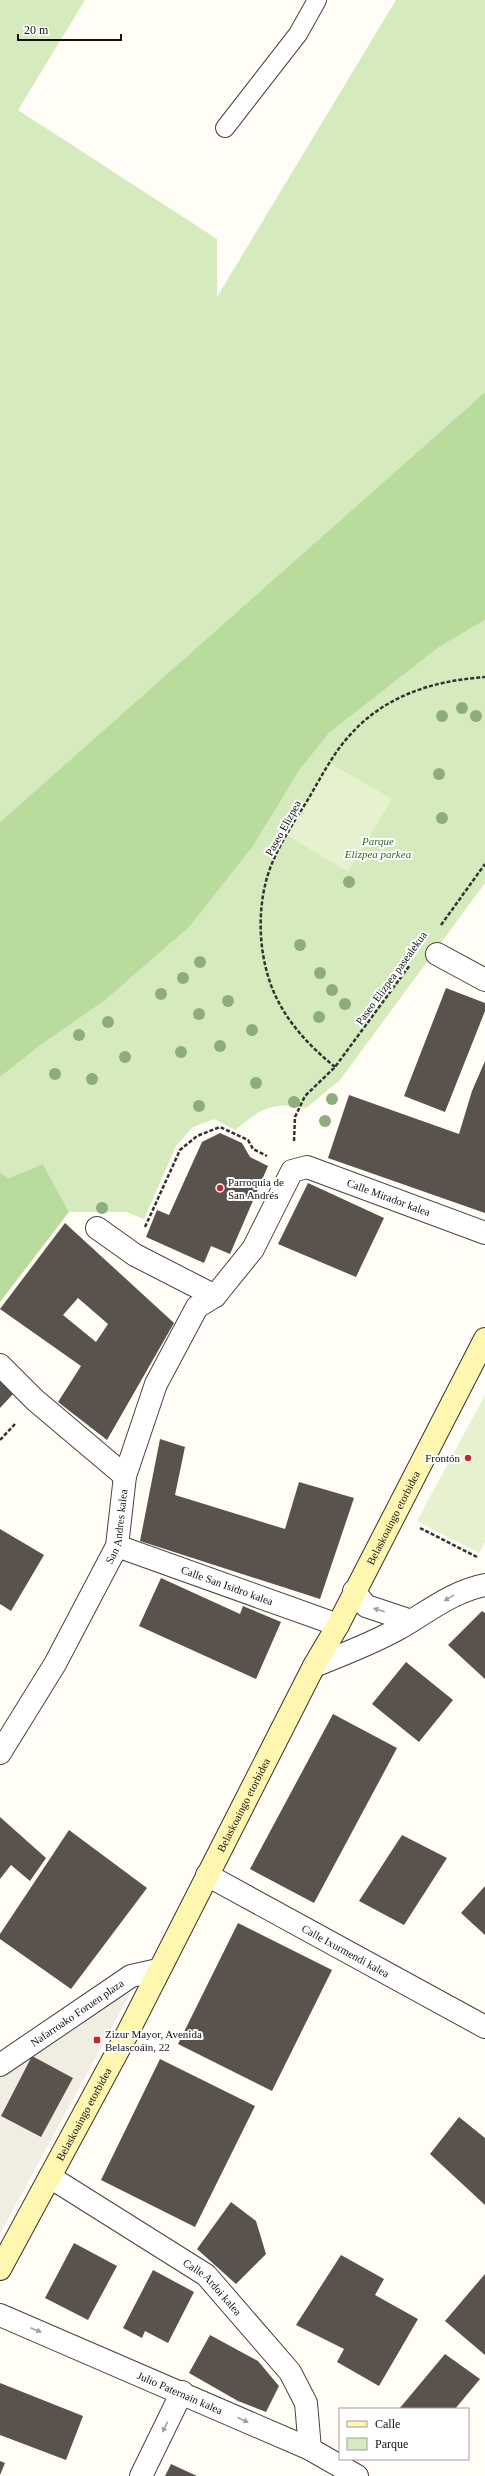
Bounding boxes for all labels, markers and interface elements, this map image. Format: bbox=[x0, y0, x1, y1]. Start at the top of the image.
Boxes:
scale bar bbox=[18, 16, 121, 42]
text: 20 m bbox=[24, 23, 49, 37]
street label: Paseo Elizpea bbox=[263, 798, 303, 858]
park label: Parque Elizpea parkea bbox=[344, 835, 412, 860]
street label: Paseo Elizpea pasealekua bbox=[353, 929, 429, 1027]
place label: Parroquia de San Andrés bbox=[228, 1176, 284, 1201]
street label: Calle Mirador kalea bbox=[345, 1176, 432, 1218]
marker: Parroquia de San Andrés bbox=[215, 1183, 225, 1193]
place label: Frontón bbox=[425, 1452, 460, 1464]
marker: Frontón bbox=[463, 1453, 473, 1463]
street label: Belaskoaingo etorbidea bbox=[364, 1469, 422, 1567]
street label: San Andres kalea bbox=[103, 1488, 129, 1566]
street label: Calle San Isidro kalea bbox=[180, 1563, 275, 1607]
one-way arrow bbox=[443, 1595, 455, 1602]
one-way arrow bbox=[373, 1607, 385, 1613]
street label: Belaskoaingo etorbidea bbox=[215, 1756, 272, 1854]
street label: Calle Ixurmendi kalea bbox=[300, 1922, 392, 1980]
street label: Nafarroako Foruen plaza bbox=[28, 1977, 126, 2049]
place label: Zizur Mayor, Avenida Belascoáin, 22 bbox=[105, 2028, 202, 2053]
marker: Zizur Mayor, Avenida Belascoáin, 22 bbox=[92, 2035, 102, 2045]
street label: Belaskoaingo etorbidea bbox=[54, 2066, 114, 2163]
street label: Calle Ardoi kalea bbox=[181, 2256, 244, 2318]
one-way arrow bbox=[30, 2327, 42, 2333]
street label: Julio Paternain kalea bbox=[135, 2369, 224, 2417]
legend bbox=[339, 2408, 469, 2460]
one-way arrow bbox=[237, 2417, 248, 2423]
text: Calle bbox=[375, 2417, 400, 2431]
one-way arrow bbox=[162, 2422, 168, 2433]
text: Parque bbox=[375, 2437, 408, 2451]

